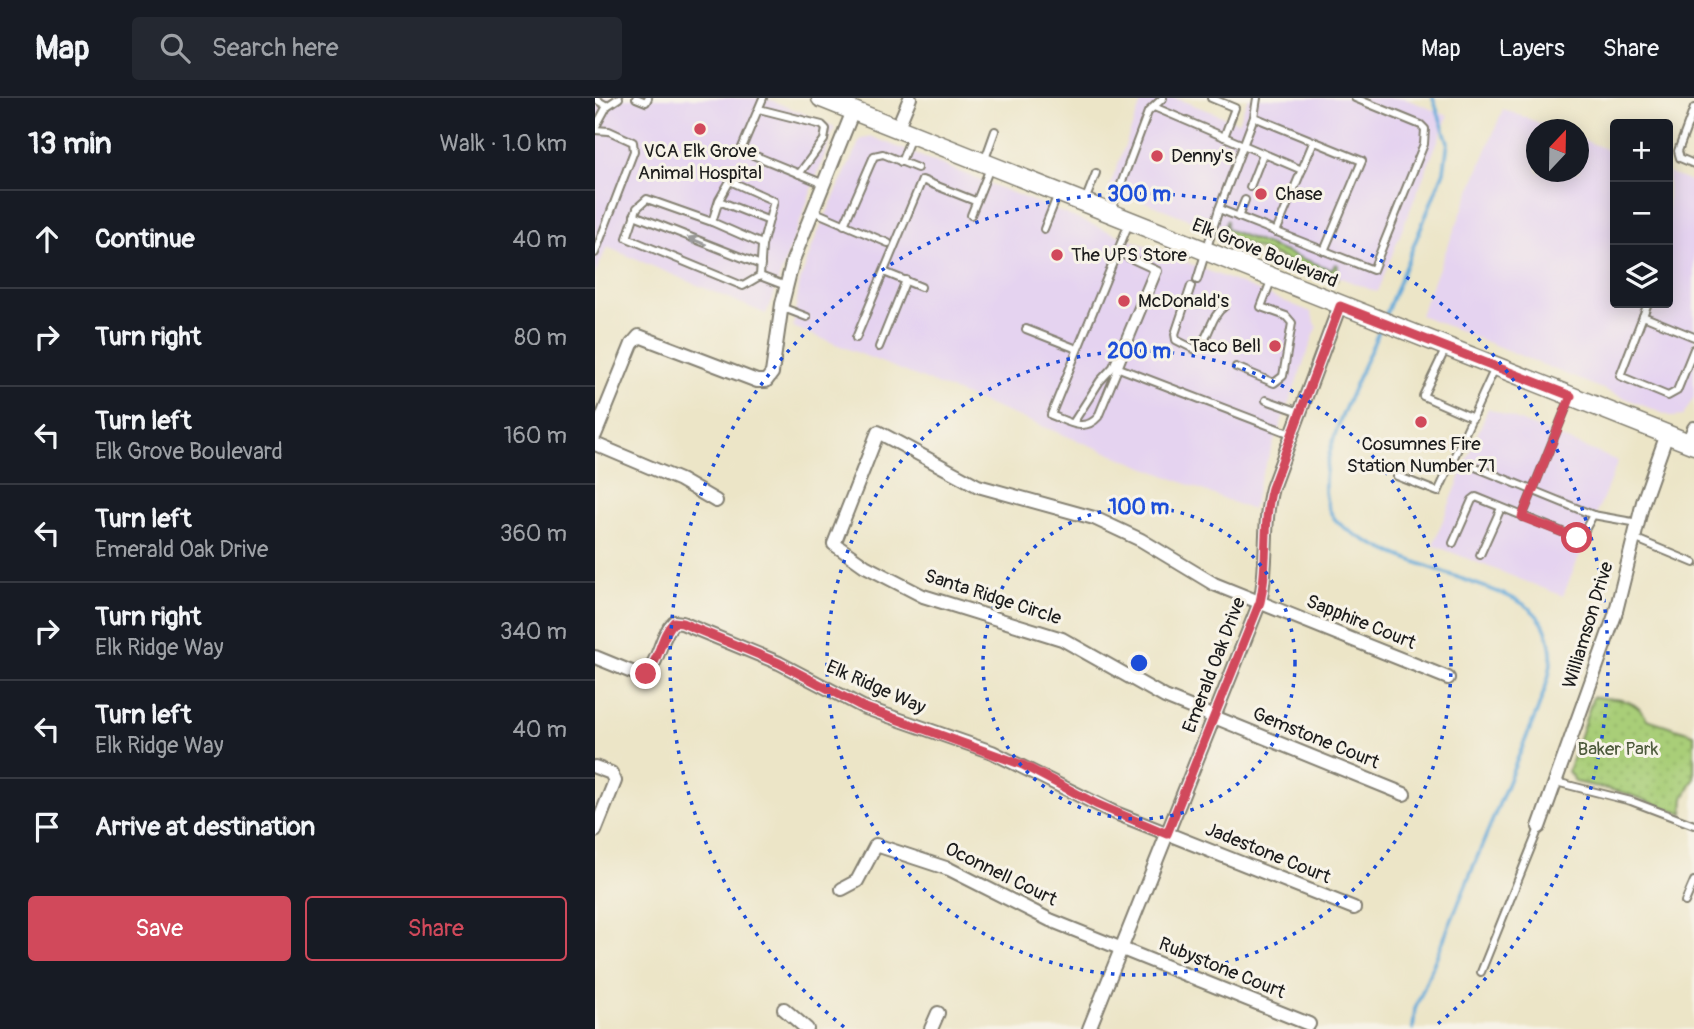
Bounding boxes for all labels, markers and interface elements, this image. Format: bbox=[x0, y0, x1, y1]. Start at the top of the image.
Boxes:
search box bbox=[132, 17, 622, 80]
text: Map bbox=[35, 28, 90, 69]
icon: search bbox=[156, 29, 194, 67]
text: Search here bbox=[212, 32, 339, 64]
text: Map bbox=[1421, 34, 1461, 63]
text: Layers bbox=[1499, 34, 1565, 63]
text: Share bbox=[1603, 34, 1659, 63]
north arrow bbox=[1526, 119, 1589, 182]
map controls bbox=[1610, 119, 1673, 308]
button: + bbox=[1610, 119, 1673, 182]
marker: VCA Elk Grove Animal Hospital bbox=[692, 121, 708, 137]
text: 13 min bbox=[28, 125, 112, 162]
text: Walk · 1.0 km bbox=[439, 129, 567, 158]
place label: VCA Elk Grove Animal Hospital bbox=[638, 139, 762, 185]
place label: Denny's bbox=[1171, 144, 1234, 168]
marker: Denny's bbox=[1149, 148, 1165, 164]
text: 300 m bbox=[1107, 181, 1171, 208]
place label: Chase bbox=[1275, 182, 1323, 206]
button: − bbox=[1610, 182, 1673, 245]
marker: Chase bbox=[1253, 186, 1269, 202]
street label: Elk Grove Boulevard bbox=[1189, 213, 1341, 293]
icon: ahead bbox=[28, 220, 66, 258]
text: Continue bbox=[95, 223, 195, 255]
text: 40 m bbox=[513, 225, 567, 254]
one-way arrow bbox=[686, 235, 707, 246]
place label: The UPS Store bbox=[1071, 243, 1188, 267]
button: layers bbox=[1610, 245, 1673, 308]
marker: The UPS Store bbox=[1049, 247, 1065, 263]
place label: McDonald's bbox=[1138, 289, 1229, 313]
marker: McDonald's bbox=[1116, 293, 1132, 309]
icon: right bbox=[28, 318, 66, 356]
text: Turn right bbox=[95, 321, 201, 353]
text: 80 m bbox=[514, 323, 567, 352]
place label: Taco Bell bbox=[1190, 334, 1261, 358]
text: 200 m bbox=[1107, 338, 1171, 365]
marker: Taco Bell bbox=[1267, 338, 1283, 354]
text: Turn left bbox=[95, 405, 191, 437]
marker: Cosumnes Fire Station Number 71 bbox=[1413, 414, 1429, 430]
icon: left bbox=[28, 416, 66, 454]
text: 160 m bbox=[503, 421, 567, 450]
place label: Cosumnes Fire Station Number 71 bbox=[1347, 432, 1495, 478]
text: Elk Grove Boulevard bbox=[95, 437, 283, 466]
text: 100 m bbox=[1109, 494, 1169, 521]
text: Turn left bbox=[95, 503, 191, 535]
icon: left bbox=[28, 514, 66, 552]
text: 360 m bbox=[500, 519, 567, 548]
route start bbox=[1561, 522, 1592, 553]
text: Emerald Oak Drive bbox=[95, 535, 268, 564]
street label: Williamson Drive bbox=[1557, 558, 1619, 691]
street label: Santa Ridge Circle bbox=[921, 564, 1065, 631]
street label: Sapphire Court bbox=[1303, 589, 1420, 655]
street label: Emerald Oak Drive bbox=[1177, 593, 1251, 736]
text: Turn right bbox=[95, 601, 201, 633]
icon: right bbox=[28, 612, 66, 650]
text: 340 m bbox=[500, 617, 567, 646]
text: Elk Ridge Way bbox=[95, 633, 224, 662]
centre of rings bbox=[1127, 651, 1151, 675]
street label: Elk Ridge Way bbox=[823, 654, 929, 720]
route end bbox=[630, 658, 661, 689]
text: Turn left bbox=[95, 699, 191, 731]
street label: Gemstone Court bbox=[1249, 702, 1383, 774]
icon: left bbox=[28, 710, 66, 748]
text: 40 m bbox=[513, 715, 567, 744]
text: Elk Ridge Way bbox=[95, 731, 224, 760]
park label: Baker Park bbox=[1577, 737, 1659, 761]
icon: arrive bbox=[28, 808, 66, 846]
text: Arrive at destination bbox=[95, 811, 315, 843]
street label: Jadestone Court bbox=[1202, 817, 1335, 889]
street label: Oconnell Court bbox=[941, 837, 1061, 912]
button: Save bbox=[28, 896, 291, 961]
button: Share bbox=[305, 896, 567, 961]
street label: Rubystone Court bbox=[1155, 932, 1289, 1004]

